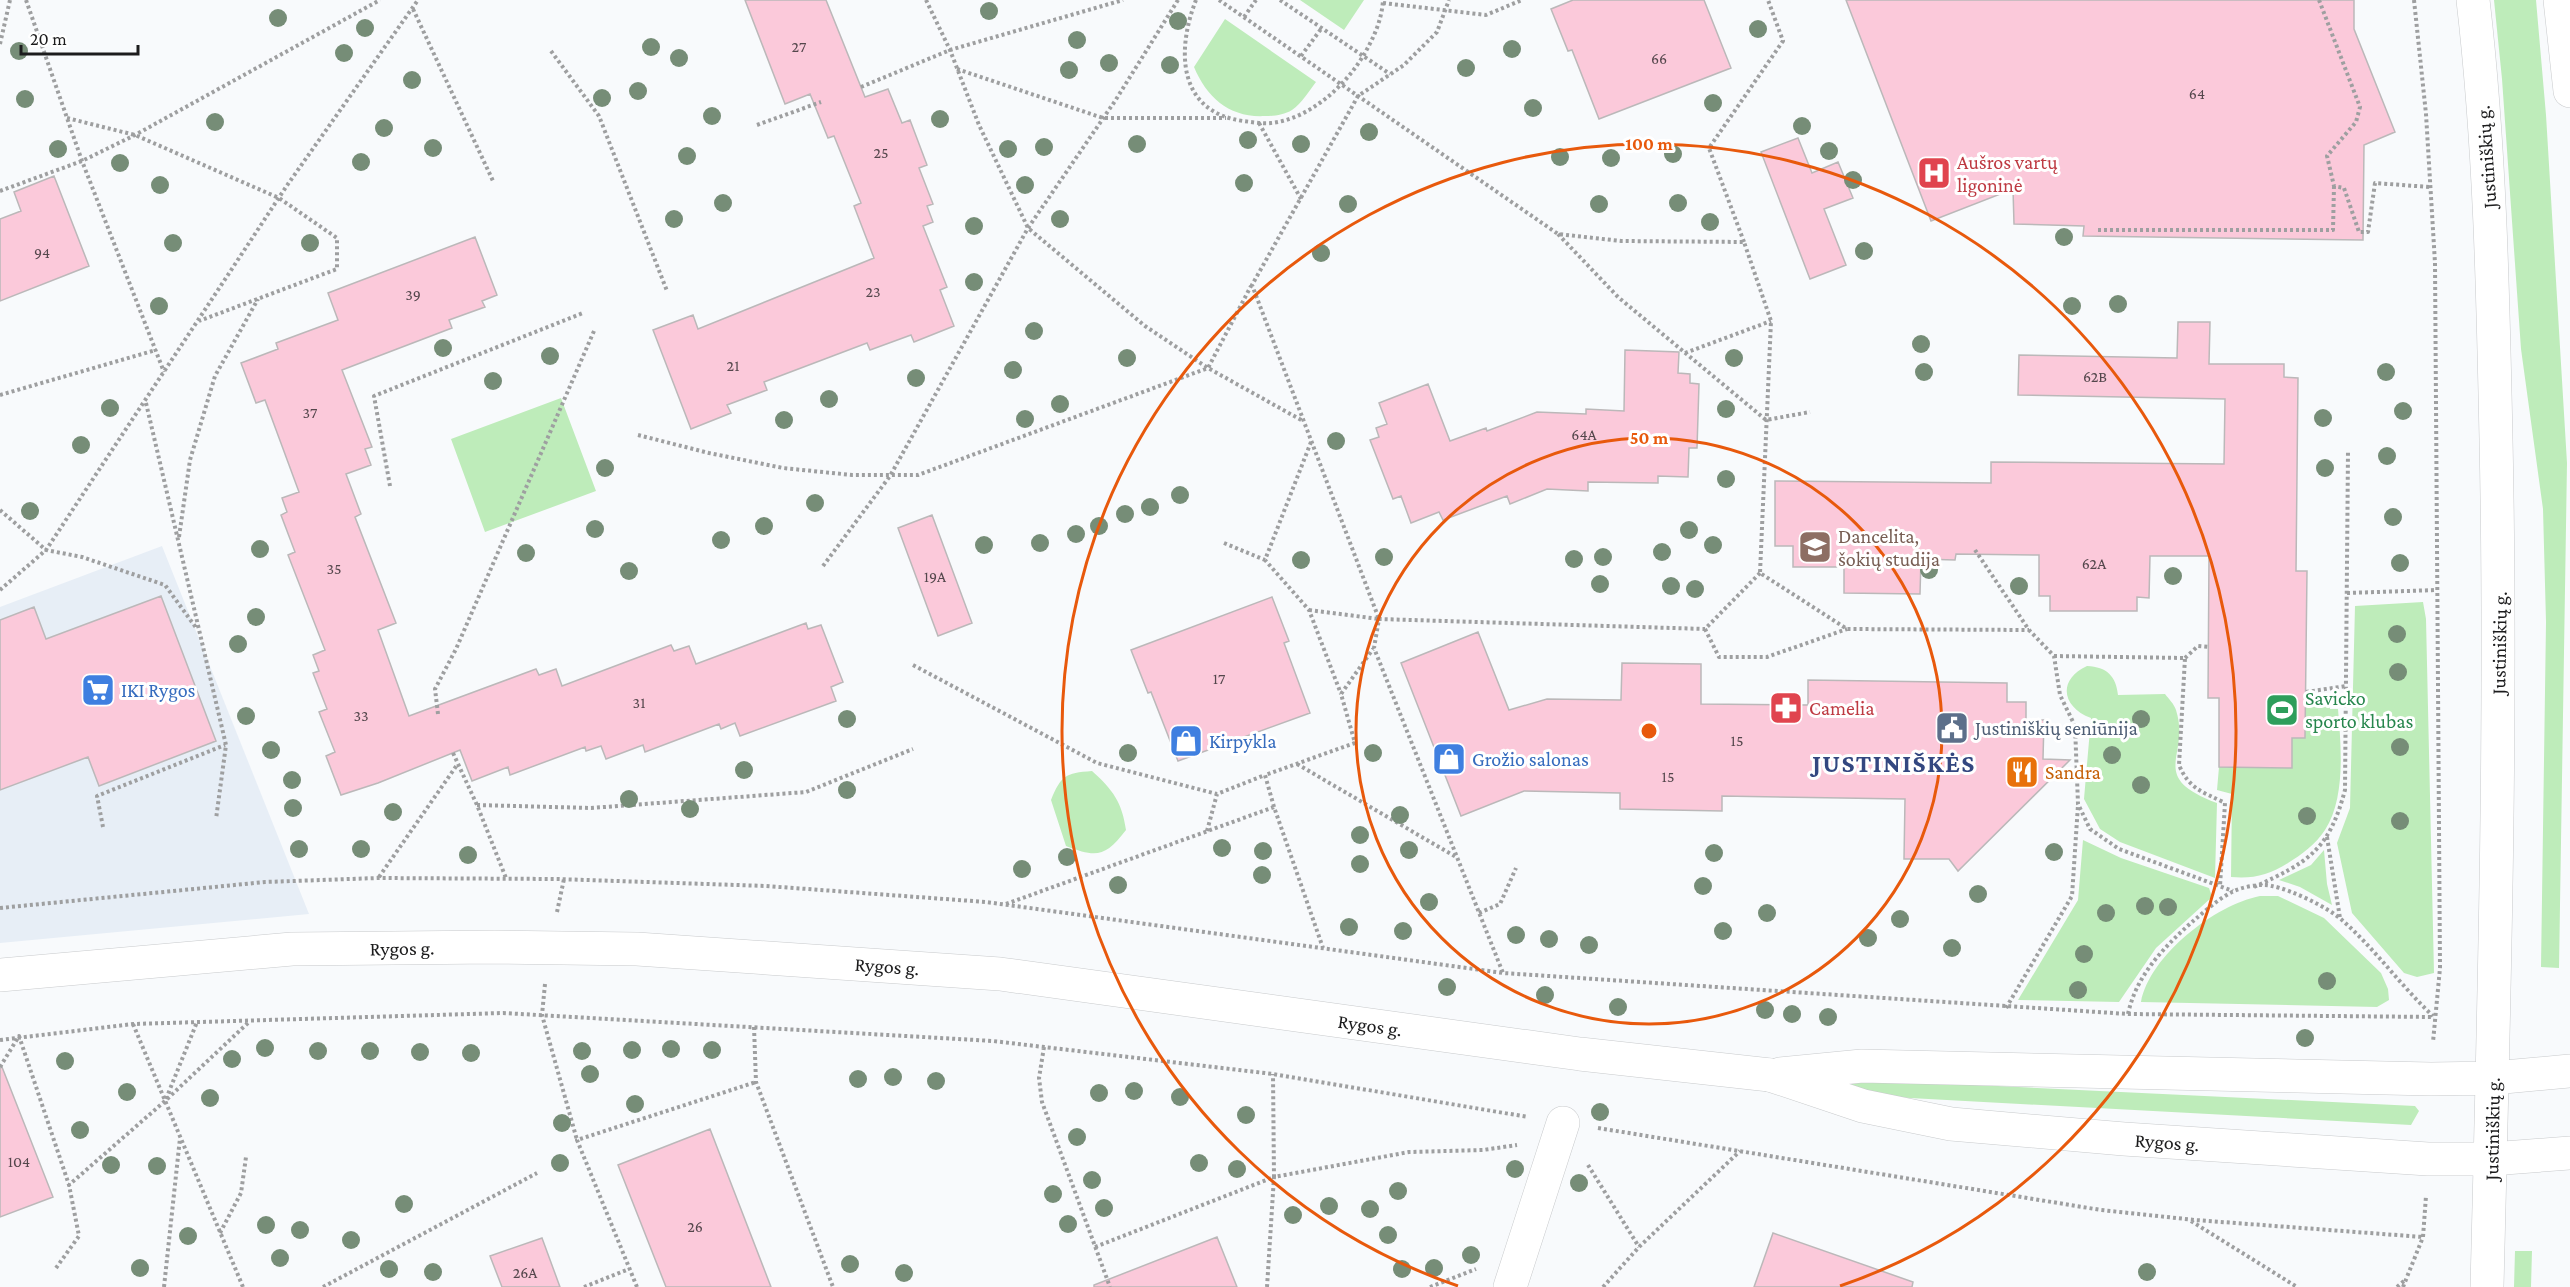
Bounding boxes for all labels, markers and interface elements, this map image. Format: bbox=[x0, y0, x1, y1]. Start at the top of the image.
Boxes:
scale bar bbox=[21, 18, 138, 56]
text: 20 m bbox=[30, 29, 67, 49]
house number: 27 bbox=[792, 38, 807, 55]
house number: 66 bbox=[1651, 50, 1667, 67]
house number: 64 bbox=[2189, 85, 2205, 102]
street label: Justiniškių g. bbox=[2471, 105, 2502, 211]
text: 100 m bbox=[1625, 134, 1673, 154]
house number: 25 bbox=[873, 144, 889, 161]
place label: Aušros vartų ligoninė bbox=[1957, 151, 2058, 197]
hospital icon: Aušros vartų ligoninė bbox=[1916, 155, 1952, 191]
house number: 94 bbox=[34, 244, 50, 261]
house number: 23 bbox=[865, 283, 881, 300]
house number: 39 bbox=[405, 286, 421, 303]
house number: 21 bbox=[727, 357, 739, 374]
house number: 62B bbox=[2083, 368, 2107, 385]
house number: 37 bbox=[303, 404, 318, 421]
house number: 64A bbox=[1571, 426, 1598, 443]
text: 50 m bbox=[1630, 428, 1669, 448]
place label: Dancelita, šokių studija bbox=[1838, 525, 1940, 571]
school or university icon: Dancelita, šokių studija bbox=[1797, 529, 1833, 565]
house number: 62A bbox=[2082, 555, 2107, 572]
house number: 35 bbox=[326, 560, 342, 577]
house number: 19A bbox=[924, 568, 947, 585]
street label: Justiniškių g. bbox=[2487, 591, 2512, 697]
house number: 17 bbox=[1213, 670, 1226, 687]
supermarket icon: IKI Rygos bbox=[80, 672, 116, 708]
place label: IKI Rygos bbox=[121, 679, 196, 702]
place label: Savicko sporto klubas bbox=[2305, 687, 2413, 733]
pharmacy icon: Camelia bbox=[1768, 690, 1804, 726]
sports icon: Savicko sporto klubas bbox=[2264, 692, 2300, 728]
house number: 31 bbox=[633, 694, 645, 711]
place label: Camelia bbox=[1809, 697, 1875, 719]
house number: 33 bbox=[353, 707, 369, 724]
public building icon: Justiniškių seniūnija bbox=[1934, 710, 1970, 746]
place label: Justiniškių seniūnija bbox=[1973, 717, 2138, 740]
centre of rings bbox=[1639, 721, 1659, 741]
shop icon: Kirpykla bbox=[1168, 723, 1204, 759]
place label: Kirpykla bbox=[1209, 730, 1277, 753]
house number: 15 bbox=[1731, 732, 1743, 749]
shop icon: Grožio salonas bbox=[1431, 741, 1467, 777]
place label: Grožio salonas bbox=[1472, 748, 1589, 770]
district label: JUSTINIŠKĖS bbox=[1809, 749, 1976, 778]
restaurant icon: Sandra bbox=[2004, 754, 2040, 790]
place label: Sandra bbox=[2045, 761, 2101, 783]
house number: 15 bbox=[1662, 768, 1674, 785]
street label: Rygos g. bbox=[369, 936, 435, 961]
street label: Rygos g. bbox=[854, 953, 920, 980]
street label: Rygos g. bbox=[1336, 1010, 1404, 1041]
street label: Justiniškių g. bbox=[2480, 1077, 2505, 1183]
street label: Rygos g. bbox=[2134, 1129, 2200, 1156]
house number: 104 bbox=[8, 1153, 30, 1170]
house number: 26 bbox=[687, 1218, 703, 1235]
house number: 26A bbox=[513, 1264, 538, 1281]

